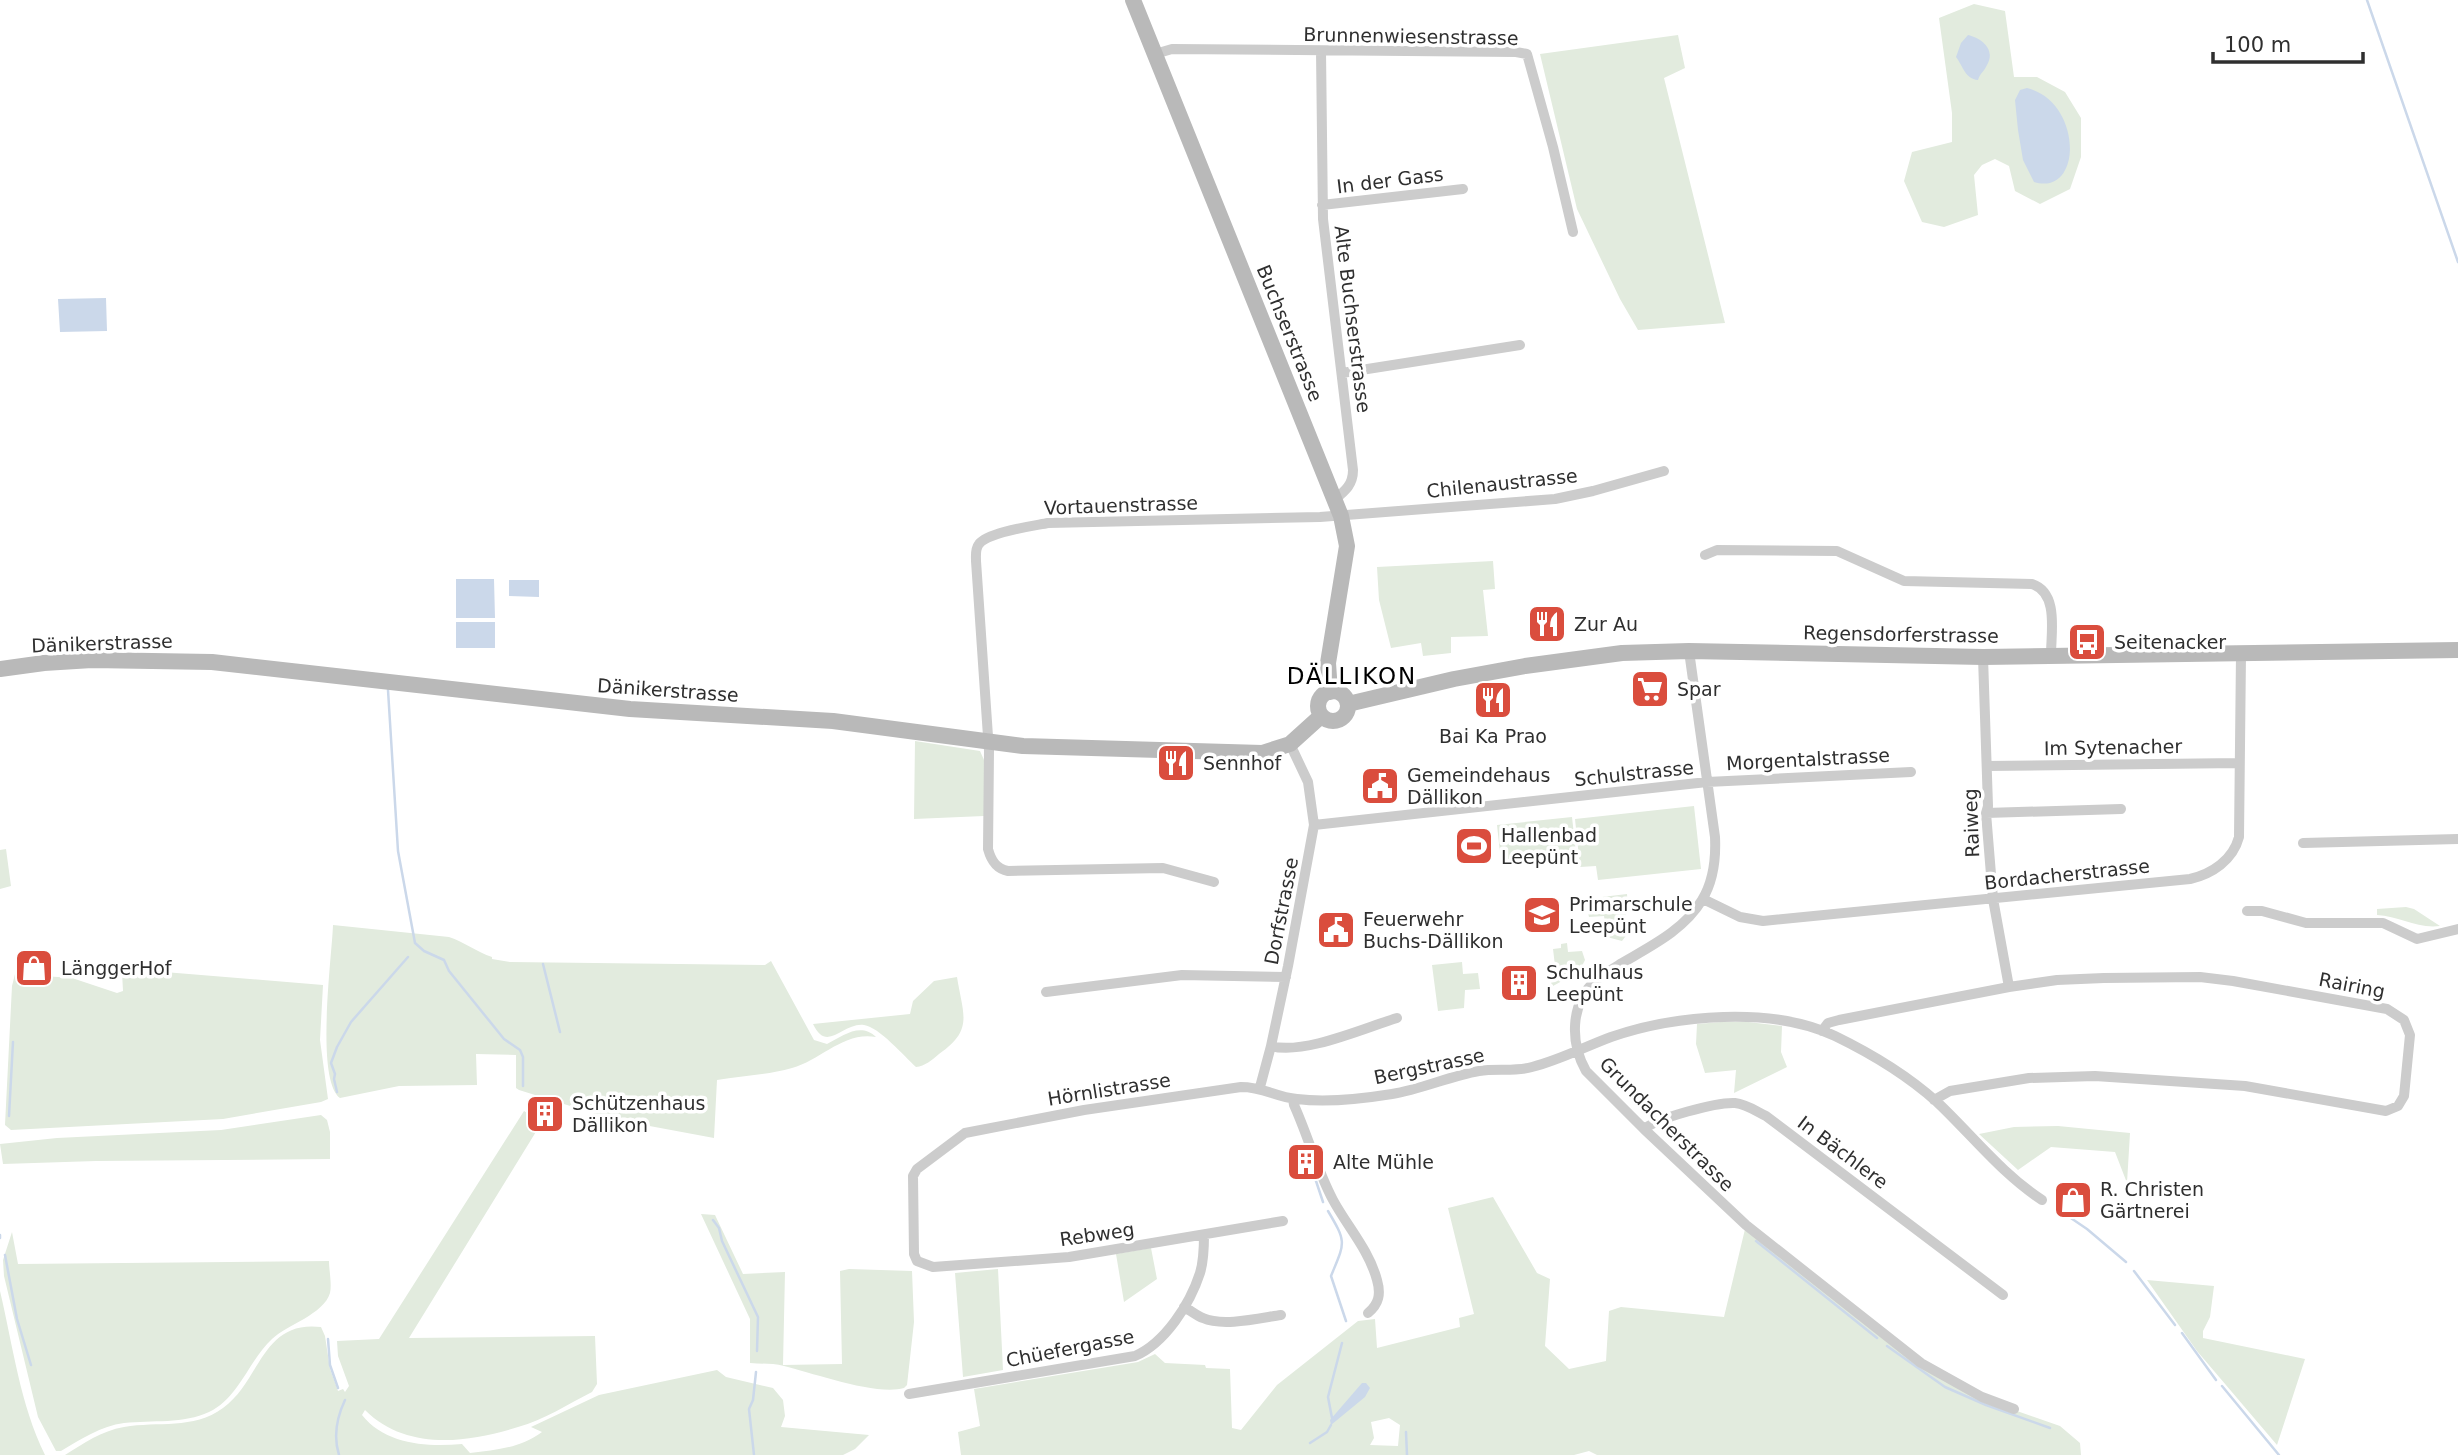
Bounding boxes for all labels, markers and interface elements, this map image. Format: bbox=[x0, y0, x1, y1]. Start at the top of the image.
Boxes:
scale bar bbox=[2213, 21, 2364, 65]
street label: Brunnenwiesenstrasse bbox=[1303, 23, 1519, 49]
text: 100 m bbox=[2224, 33, 2291, 57]
street label: In der Gass bbox=[1335, 163, 1445, 197]
street label: Alte Buchserstrasse bbox=[1331, 224, 1375, 414]
street label: Buchserstrasse bbox=[1253, 262, 1327, 404]
street label: Chilenaustrasse bbox=[1425, 464, 1579, 502]
street label: Vortauenstrasse bbox=[1044, 491, 1198, 519]
restaurant icon: Zur Au bbox=[1526, 603, 1568, 645]
place label: Zur Au bbox=[1574, 613, 1638, 635]
street label: Regensdorferstrasse bbox=[1803, 621, 1999, 647]
bus stop icon: Seitenacker bbox=[2066, 621, 2108, 663]
street label: Dänikerstrasse bbox=[31, 630, 173, 656]
place label: Seitenacker bbox=[2114, 631, 2226, 653]
district label: DÄLLIKON bbox=[1287, 662, 1417, 689]
supermarket icon: Spar bbox=[1629, 668, 1671, 710]
street label: Dänikerstrasse bbox=[597, 674, 739, 706]
place label: Spar bbox=[1677, 678, 1721, 700]
restaurant icon: Bai Ka Prao bbox=[1472, 679, 1514, 721]
place label: Bai Ka Prao bbox=[1439, 725, 1547, 747]
street label: Im Sytenacher bbox=[2044, 735, 2182, 759]
restaurant icon: Sennhof bbox=[1155, 742, 1197, 784]
street label: Morgentalstrasse bbox=[1726, 744, 1890, 774]
place label: Sennhof bbox=[1203, 752, 1283, 774]
street label: Schulstrasse bbox=[1573, 756, 1695, 790]
place label: Gemeindehaus Dällikon bbox=[1407, 764, 1550, 808]
public building icon: Gemeindehaus Dällikon bbox=[1359, 765, 1401, 807]
street label: Raiweg bbox=[1959, 788, 1983, 858]
place label: Hallenbad Leepünt bbox=[1501, 824, 1597, 868]
sports icon: Hallenbad Leepünt bbox=[1453, 825, 1495, 867]
street label: Bordacherstrasse bbox=[1983, 854, 2151, 894]
street label: Dorfstrasse bbox=[1260, 855, 1302, 967]
place label: Primarschule Leepünt bbox=[1569, 893, 1693, 937]
school or university icon: Primarschule Leepünt bbox=[1521, 894, 1563, 936]
place label: Feuerwehr Buchs-Dällikon bbox=[1363, 908, 1503, 952]
public building icon: Feuerwehr Buchs-Dällikon bbox=[1315, 909, 1357, 951]
shop icon: LänggerHof bbox=[13, 947, 55, 989]
place label: LänggerHof bbox=[61, 957, 173, 979]
place label: Schulhaus Leepünt bbox=[1546, 961, 1644, 1005]
building icon: Schulhaus Leepünt bbox=[1498, 962, 1540, 1004]
street label: Rairing bbox=[2317, 968, 2387, 1002]
street label: Bergstrasse bbox=[1372, 1044, 1486, 1088]
street label: Grundacherstrasse bbox=[1595, 1052, 1739, 1196]
street label: Hörnlistrasse bbox=[1046, 1068, 1172, 1110]
place label: Schützenhaus Dällikon bbox=[572, 1092, 705, 1136]
building icon: Schützenhaus Dällikon bbox=[524, 1093, 566, 1135]
street label: In Bächlere bbox=[1794, 1111, 1892, 1193]
building icon: Alte Mühle bbox=[1285, 1141, 1327, 1183]
place label: Alte Mühle bbox=[1333, 1151, 1434, 1173]
place label: R. Christen Gärtnerei bbox=[2100, 1178, 2204, 1222]
shop icon: R. Christen Gärtnerei bbox=[2052, 1179, 2094, 1221]
street label: Rebweg bbox=[1058, 1218, 1136, 1250]
street label: Chüefergasse bbox=[1004, 1325, 1136, 1371]

